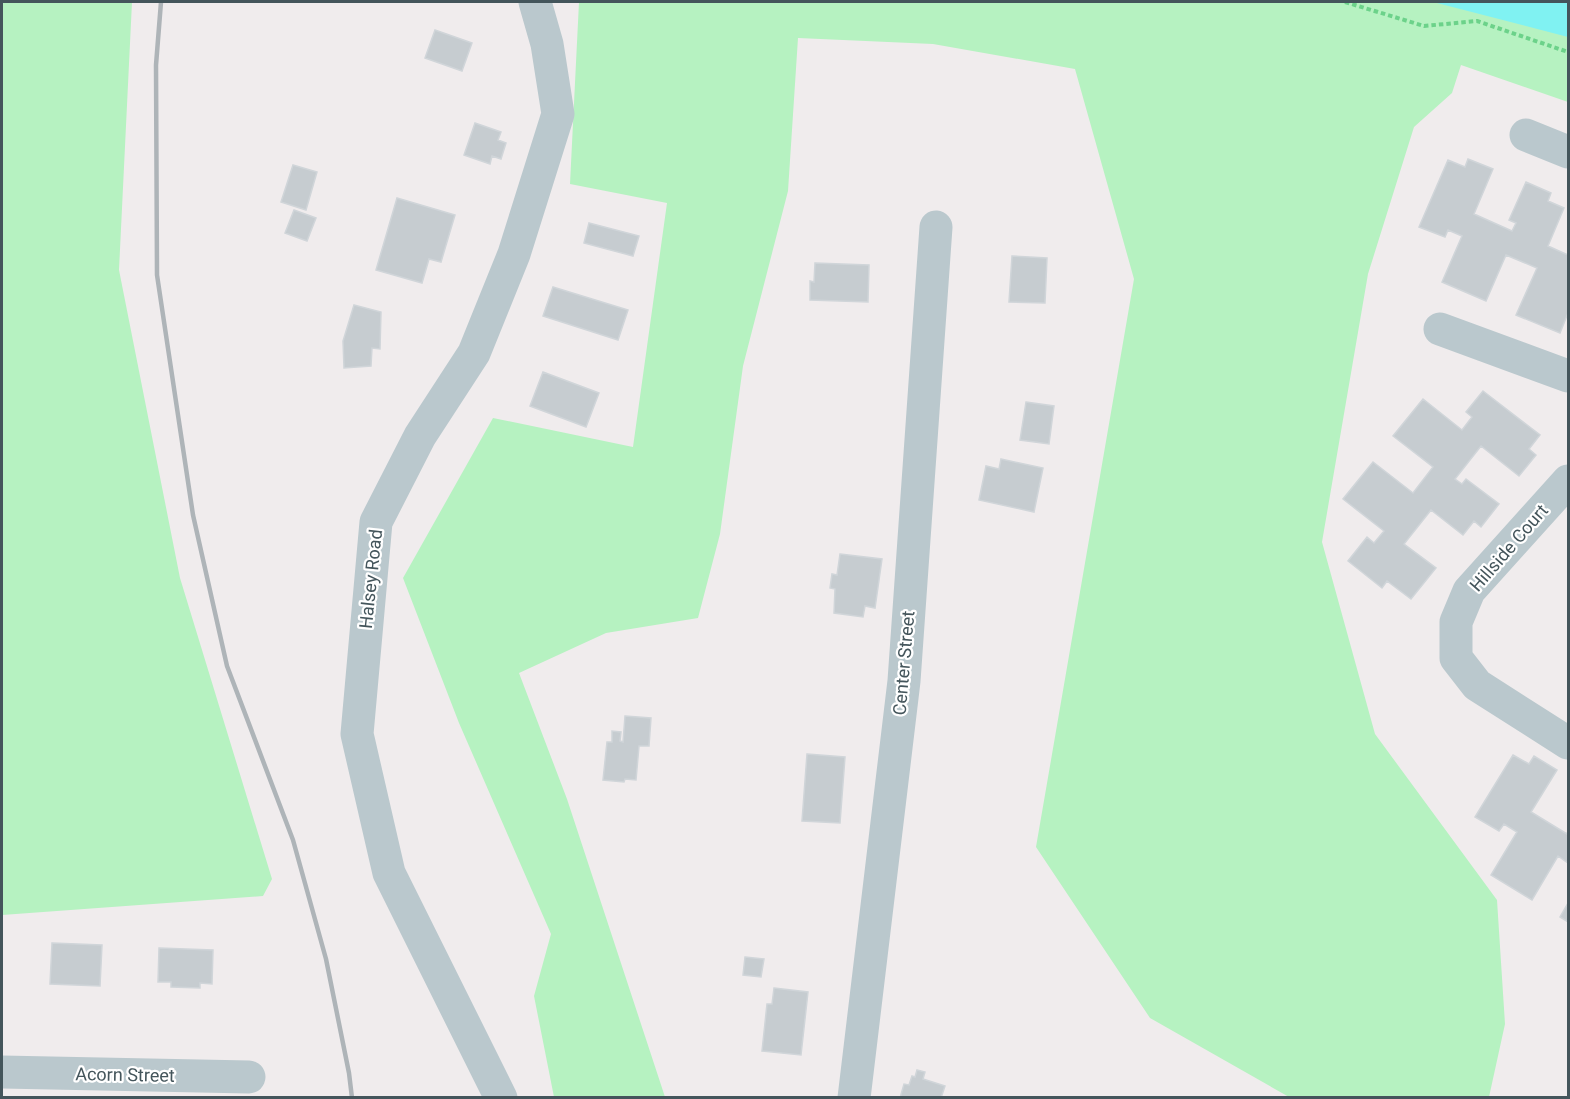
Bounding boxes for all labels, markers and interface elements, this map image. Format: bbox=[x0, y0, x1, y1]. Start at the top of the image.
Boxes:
street label: Hillside Court bbox=[1465, 500, 1552, 595]
street label: Halsey Road bbox=[355, 528, 386, 630]
street label: Center Street bbox=[888, 610, 919, 716]
street label: Acorn Street bbox=[75, 1063, 175, 1086]

